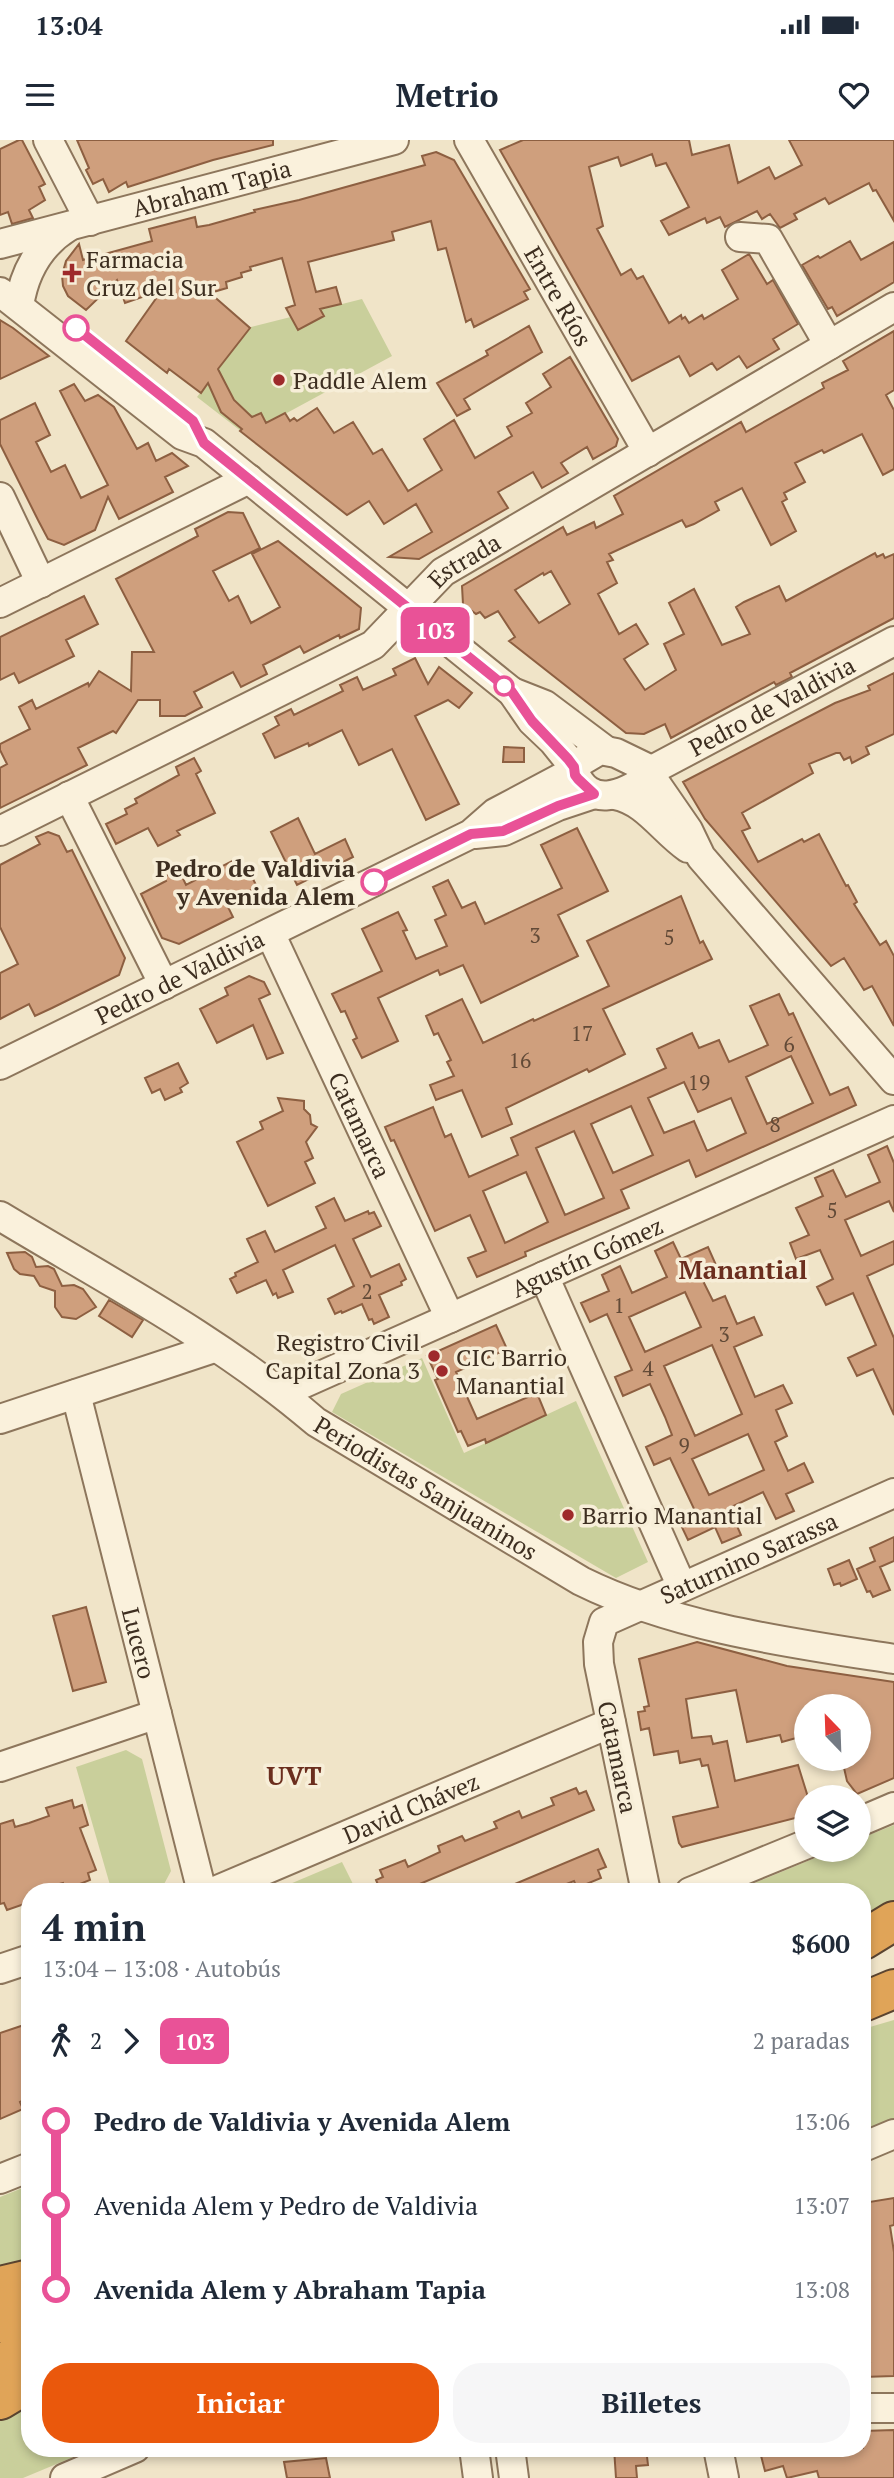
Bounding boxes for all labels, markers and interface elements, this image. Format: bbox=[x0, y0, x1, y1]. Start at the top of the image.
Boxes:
text: 13:04 bbox=[35, 8, 103, 42]
text: Metrio bbox=[395, 74, 499, 116]
icon: menu bbox=[21, 76, 59, 114]
icon: heart bbox=[835, 76, 873, 114]
street label: Abraham Tapia bbox=[129, 152, 295, 224]
street label: Entre Ríos bbox=[517, 240, 600, 352]
place label: Farmacia Cruz del Sur bbox=[86, 243, 217, 303]
marker: Farmacia Cruz del Sur bbox=[64, 265, 80, 281]
unlabelled marker bbox=[63, 315, 89, 341]
place label: Paddle Alem bbox=[293, 364, 427, 396]
marker: Paddle Alem bbox=[271, 372, 287, 388]
street label: Estrada bbox=[420, 526, 506, 595]
line badge: 103 bbox=[395, 607, 475, 653]
text: 103 bbox=[415, 614, 455, 646]
street label: Pedro de Valdivia bbox=[683, 649, 860, 763]
unlabelled marker bbox=[494, 676, 514, 696]
place label: Pedro de Valdivia y Avenida Alem bbox=[155, 852, 356, 912]
marker: Pedro de Valdivia y Avenida Alem bbox=[361, 869, 387, 895]
house number: 3 bbox=[529, 921, 541, 949]
street label: Pedro de Valdivia bbox=[90, 922, 269, 1032]
house number: 5 bbox=[663, 923, 675, 951]
house number: 17 bbox=[571, 1019, 593, 1047]
house number: 6 bbox=[783, 1030, 795, 1058]
house number: 16 bbox=[509, 1046, 531, 1074]
street label: Catamarca bbox=[321, 1067, 398, 1183]
house number: 19 bbox=[688, 1068, 710, 1096]
house number: 8 bbox=[769, 1110, 781, 1138]
house number: 5 bbox=[826, 1196, 838, 1224]
street label: Agustín Gómez bbox=[506, 1209, 668, 1305]
district label: Manantial bbox=[679, 1252, 807, 1286]
house number: 2 bbox=[361, 1277, 373, 1305]
house number: 1 bbox=[613, 1291, 625, 1319]
house number: 3 bbox=[718, 1320, 730, 1348]
place label: Registro Civil Capital Zona 3 bbox=[265, 1326, 420, 1386]
place label: CIC Barrio Manantial bbox=[456, 1341, 567, 1401]
marker: Registro Civil Capital Zona 3 bbox=[426, 1348, 442, 1364]
house number: 4 bbox=[642, 1354, 654, 1382]
marker: CIC Barrio Manantial bbox=[434, 1363, 450, 1379]
street label: Periodistas Sanjuaninos bbox=[308, 1409, 544, 1567]
house number: 9 bbox=[678, 1431, 690, 1459]
place label: Barrio Manantial bbox=[582, 1499, 763, 1531]
street label: Saturnino Sarassa bbox=[655, 1504, 842, 1611]
marker: Barrio Manantial bbox=[560, 1507, 576, 1523]
street label: Lucero bbox=[115, 1604, 163, 1682]
north arrow bbox=[794, 1694, 872, 1771]
map controls bbox=[794, 1694, 871, 1862]
street label: Catamarca bbox=[591, 1698, 645, 1816]
district label: UVT bbox=[266, 1758, 322, 1792]
street label: David Chávez bbox=[338, 1765, 484, 1851]
button: layers bbox=[794, 1785, 871, 1862]
text: 4 min bbox=[42, 1902, 146, 1952]
text: $600 bbox=[791, 1926, 850, 1960]
text: 13:04 – 13:08 · Autobús bbox=[42, 1953, 281, 1984]
icon: walk bbox=[42, 2022, 80, 2060]
icon: forward bbox=[112, 2022, 150, 2060]
text: 2 bbox=[90, 2025, 102, 2056]
text: 103 bbox=[174, 2025, 215, 2057]
text: 2 paradas bbox=[753, 2025, 850, 2056]
text: Pedro de Valdivia y Avenida Alem bbox=[94, 2104, 510, 2138]
text: 13:06 bbox=[793, 2106, 850, 2137]
text: Avenida Alem y Pedro de Valdivia bbox=[94, 2188, 478, 2222]
text: 13:07 bbox=[793, 2190, 850, 2221]
text: Avenida Alem y Abraham Tapia bbox=[94, 2272, 486, 2306]
text: 13:08 bbox=[793, 2274, 850, 2305]
button: Iniciar bbox=[42, 2363, 439, 2443]
button: Billetes bbox=[453, 2363, 850, 2443]

